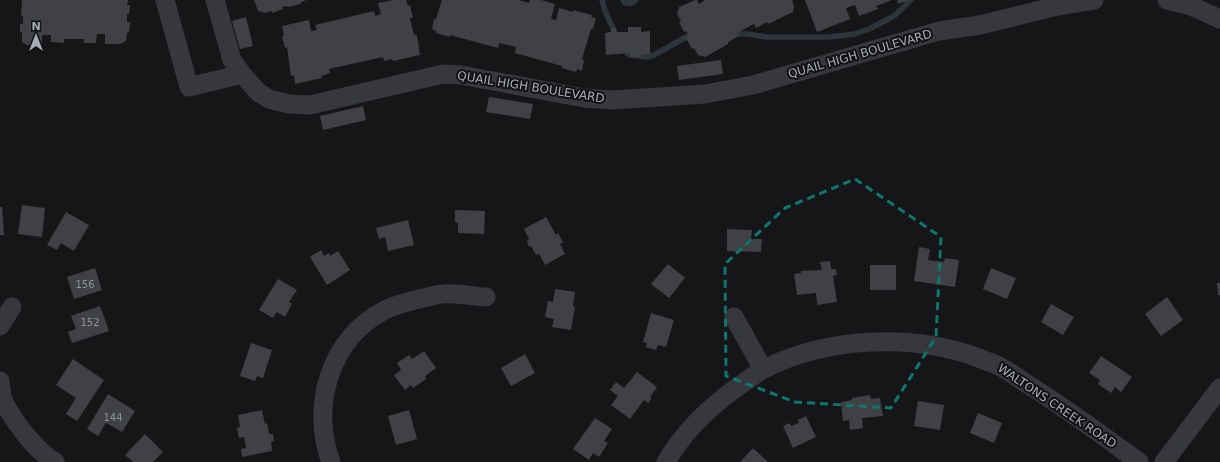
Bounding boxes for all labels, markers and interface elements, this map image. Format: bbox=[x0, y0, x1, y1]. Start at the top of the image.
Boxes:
north arrow bbox=[16, 16, 56, 56]
text: N bbox=[31, 20, 41, 33]
street label: QUAIL HIGH BOULEVARD bbox=[786, 27, 934, 81]
street label: QUAIL HIGH BOULEVARD bbox=[456, 68, 606, 106]
house number: 156 bbox=[75, 279, 95, 290]
house number: 152 bbox=[80, 317, 100, 328]
street label: WALTONS CREEK ROAD bbox=[995, 361, 1119, 451]
house number: 144 bbox=[103, 412, 123, 423]

